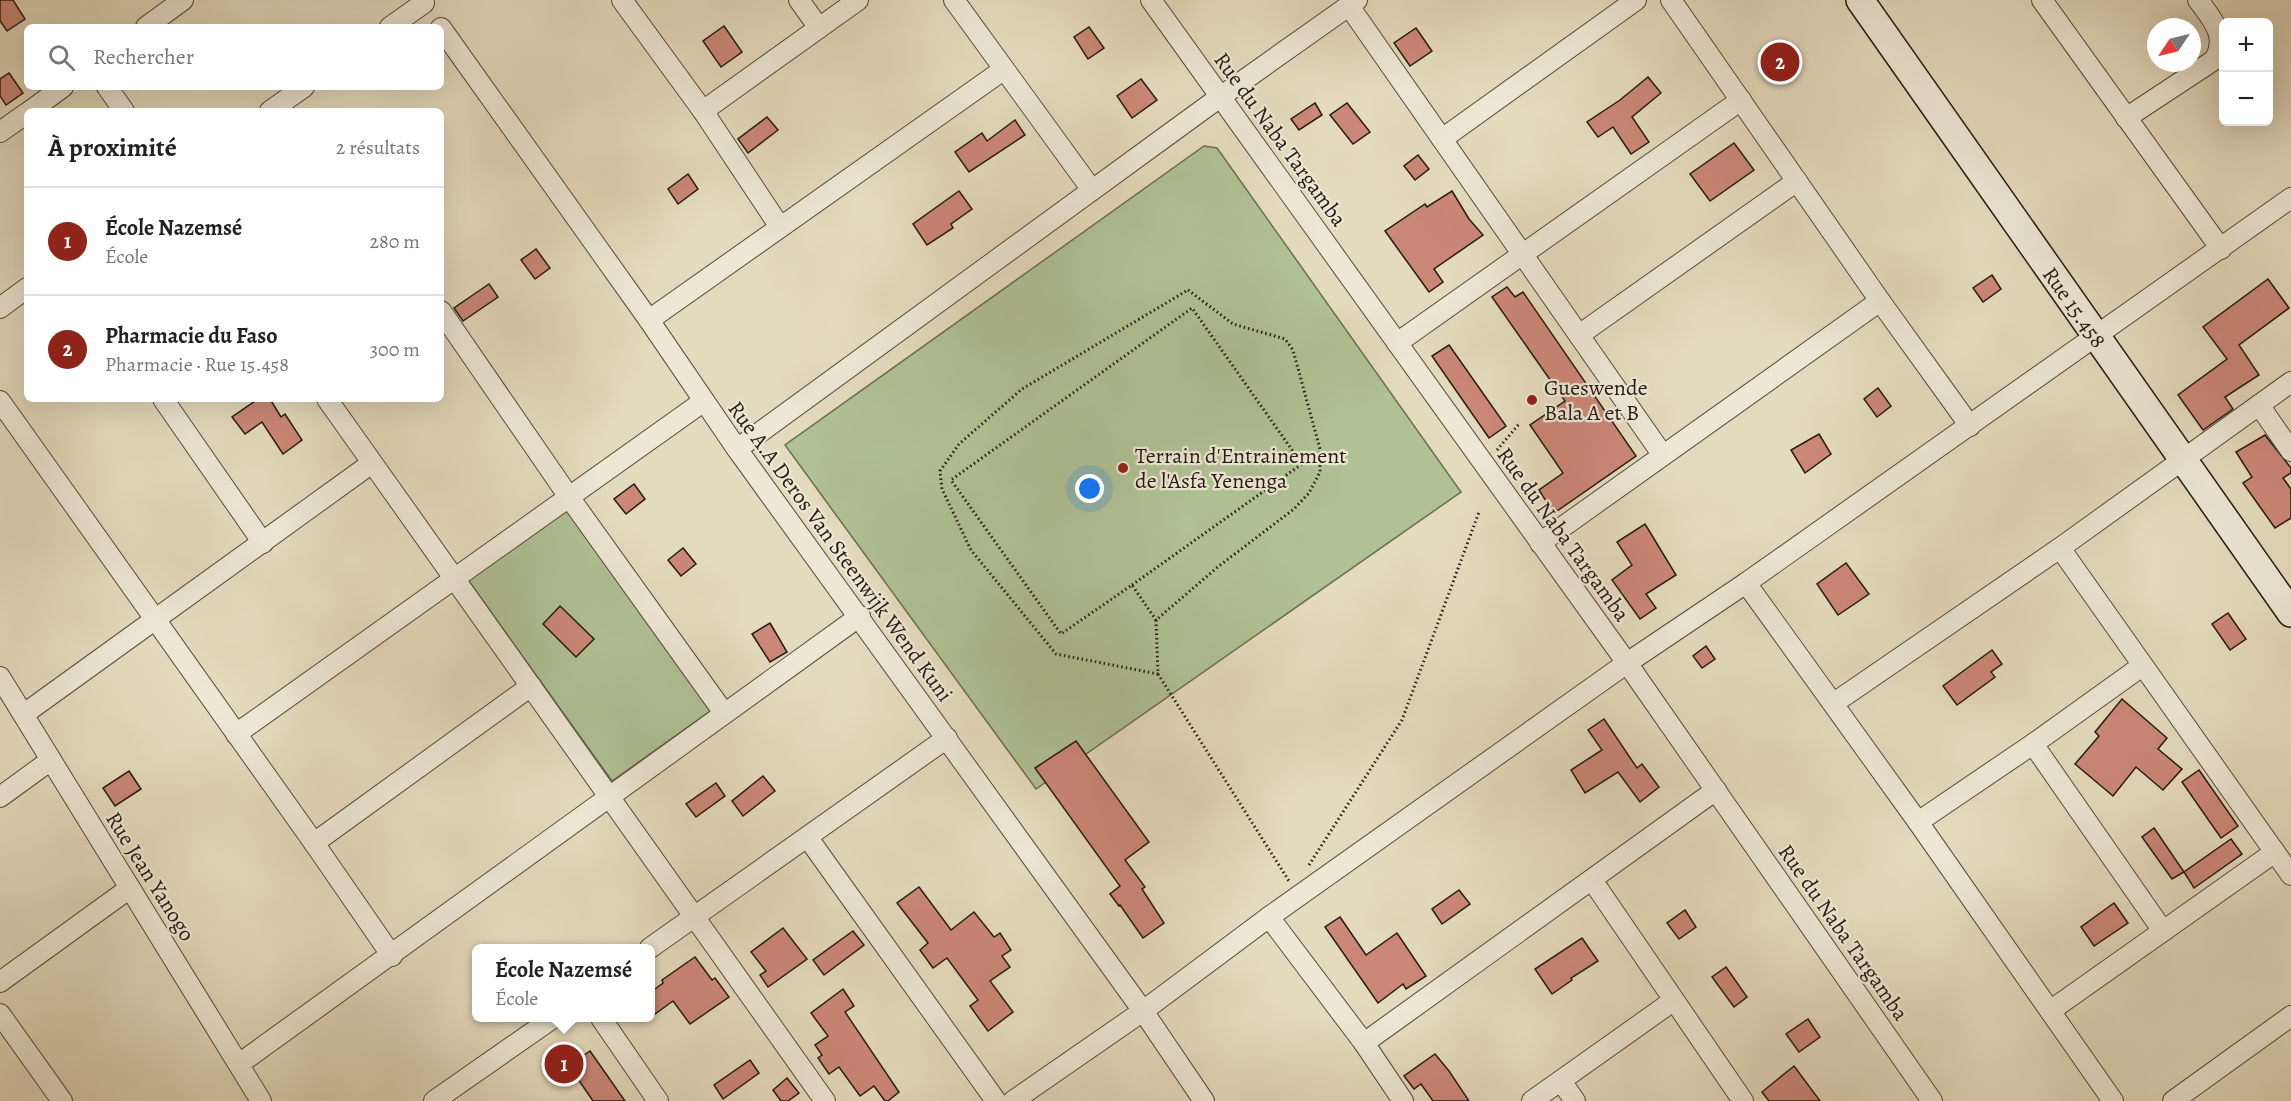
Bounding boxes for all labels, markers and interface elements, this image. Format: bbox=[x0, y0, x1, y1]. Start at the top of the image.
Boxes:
north arrow bbox=[2147, 18, 2201, 72]
map controls bbox=[2219, 18, 2273, 126]
button: + bbox=[2219, 18, 2273, 72]
search box bbox=[24, 24, 444, 90]
pin: 2 bbox=[1760, 40, 1800, 84]
icon: search bbox=[45, 41, 78, 74]
text: Rechercher bbox=[93, 42, 194, 72]
street label: Rue du Naba Targamba bbox=[1207, 46, 1354, 233]
button: − bbox=[2219, 72, 2273, 126]
text: À proximité bbox=[48, 130, 177, 165]
text: 2 résultats bbox=[336, 134, 420, 161]
text: École Nazemsé bbox=[105, 213, 242, 243]
text: 1 bbox=[64, 228, 71, 255]
text: 280 m bbox=[370, 228, 420, 255]
text: École bbox=[105, 243, 148, 270]
street label: Rue 15.458 bbox=[2035, 261, 2113, 354]
text: Pharmacie du Faso bbox=[105, 321, 278, 351]
text: 2 bbox=[63, 336, 72, 363]
text: 300 m bbox=[370, 336, 420, 363]
text: Pharmacie · Rue 15.458 bbox=[105, 351, 289, 378]
place label: Gueswende Bala A et B bbox=[1544, 373, 1648, 428]
marker: Gueswende Bala A et B bbox=[1525, 393, 1539, 407]
street label: Rue A.A Deros Van Steenwijk Wend Kuni bbox=[721, 395, 960, 708]
place label: Terrain d'Entrainement de l'Asfa Yenenga bbox=[1135, 441, 1346, 496]
street label: Rue du Naba Targamba bbox=[1490, 441, 1637, 628]
marker: Terrain d'Entrainement de l'Asfa Yenenga bbox=[1116, 461, 1130, 475]
your location bbox=[1075, 474, 1104, 503]
street label: Rue Jean Yanogo bbox=[98, 806, 202, 947]
street label: Rue du Naba Targamba bbox=[1771, 838, 1916, 1027]
popup bbox=[472, 944, 655, 1022]
text: École Nazemsé bbox=[495, 955, 632, 985]
text: École bbox=[495, 985, 538, 1012]
pin: 1 bbox=[544, 1042, 584, 1086]

